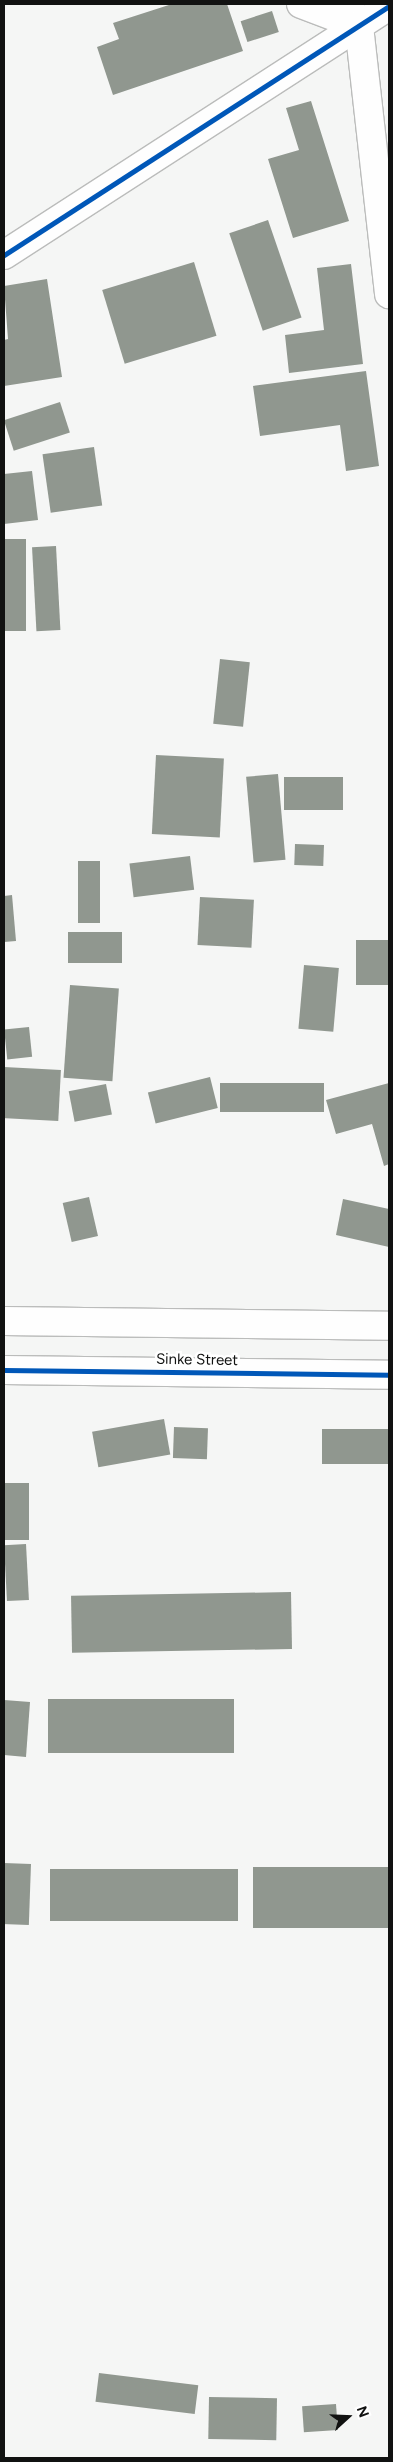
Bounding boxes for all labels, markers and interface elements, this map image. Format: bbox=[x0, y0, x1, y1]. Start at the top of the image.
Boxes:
street label: Sinke Street bbox=[156, 1350, 238, 1370]
north arrow bbox=[323, 2392, 373, 2442]
text: N bbox=[353, 2404, 372, 2420]

